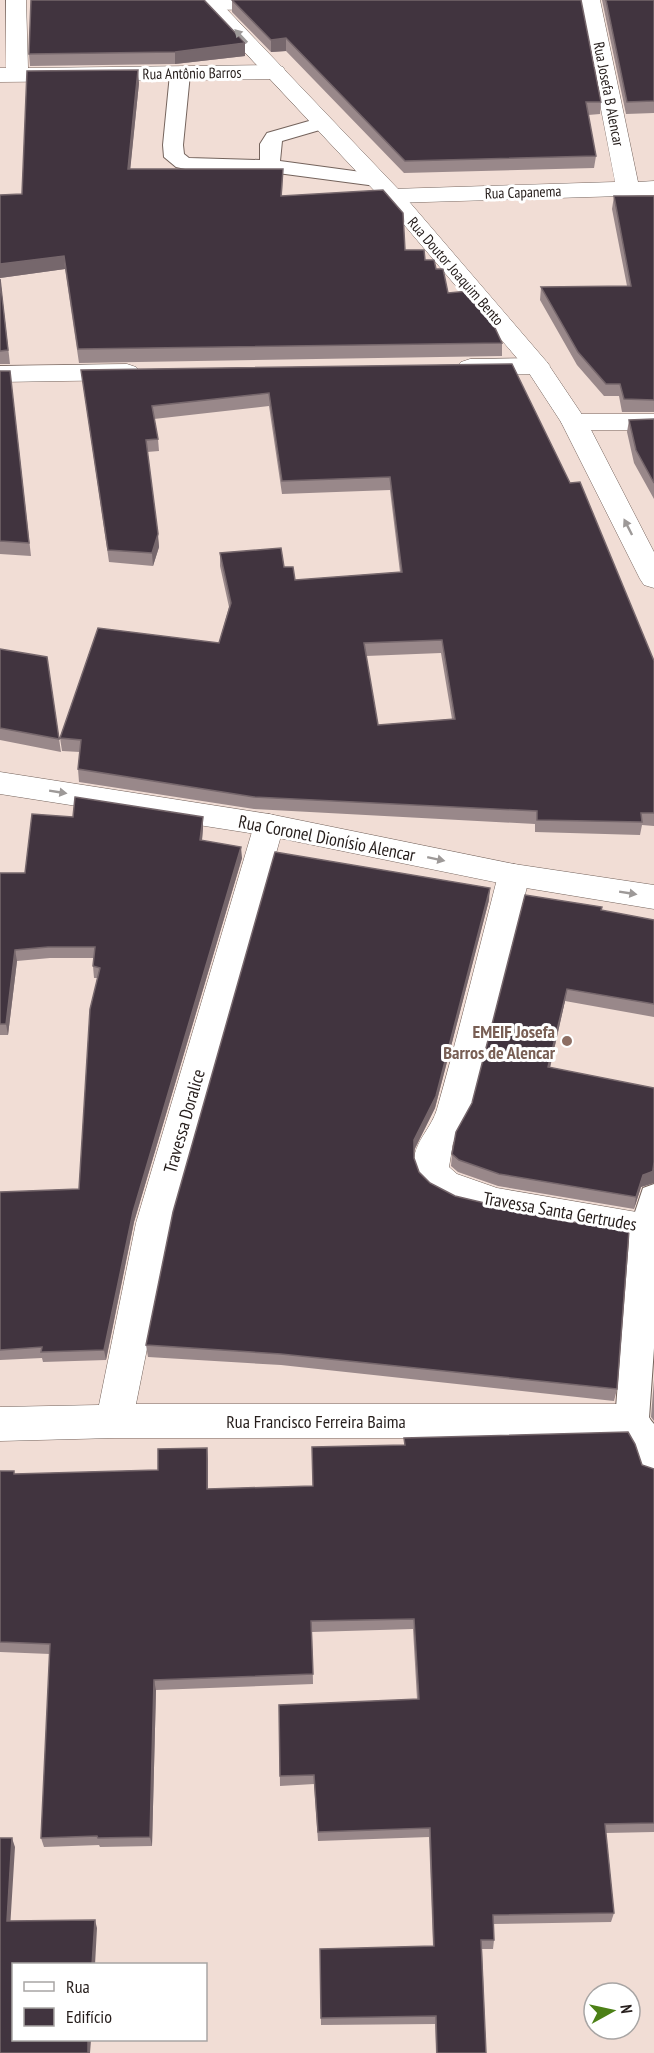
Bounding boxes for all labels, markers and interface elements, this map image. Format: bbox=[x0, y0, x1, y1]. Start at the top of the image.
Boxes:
one-way arrow bbox=[234, 29, 248, 43]
street label: Rua Josefa B Alencar bbox=[590, 40, 629, 149]
street label: Rua Antônio Barros bbox=[142, 63, 242, 83]
street label: Rua Capanema bbox=[484, 181, 562, 203]
street label: Rua Doutor Joaquim Bento bbox=[404, 213, 508, 329]
one-way arrow bbox=[623, 518, 633, 536]
one-way arrow bbox=[48, 787, 67, 796]
street label: Rua Coronel Dionísio Alencar bbox=[237, 810, 417, 866]
one-way arrow bbox=[426, 855, 445, 864]
one-way arrow bbox=[618, 889, 637, 898]
place label: EMEIF Josefa Barros de Alencar bbox=[443, 1020, 556, 1064]
marker: EMEIF Josefa Barros de Alencar bbox=[560, 1034, 574, 1048]
street label: Travessa Doralice bbox=[158, 1066, 210, 1176]
street label: Travessa Santa Gertrudes bbox=[481, 1186, 639, 1236]
street label: Rua Francisco Ferreira Baima bbox=[226, 1410, 406, 1433]
legend bbox=[12, 1963, 207, 2041]
text: Rua bbox=[66, 1975, 90, 1998]
north arrow bbox=[582, 1981, 642, 2041]
text: N bbox=[616, 2003, 637, 2015]
text: Edifício bbox=[66, 2005, 112, 2028]

